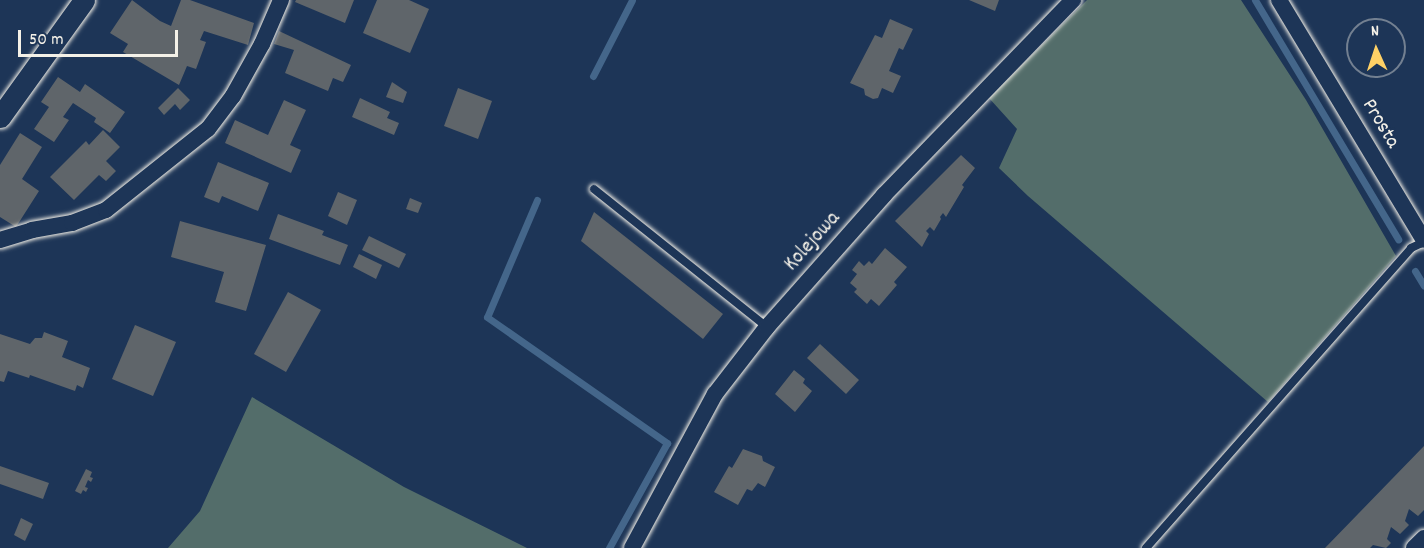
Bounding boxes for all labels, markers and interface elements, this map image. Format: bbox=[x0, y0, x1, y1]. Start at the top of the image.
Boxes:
scale bar bbox=[21, 18, 182, 56]
north arrow bbox=[1346, 18, 1406, 78]
text: N bbox=[1371, 20, 1380, 43]
text: 50 m bbox=[29, 28, 64, 53]
street label: Prosta bbox=[1356, 95, 1404, 153]
street label: Kolejowa bbox=[780, 207, 846, 277]

